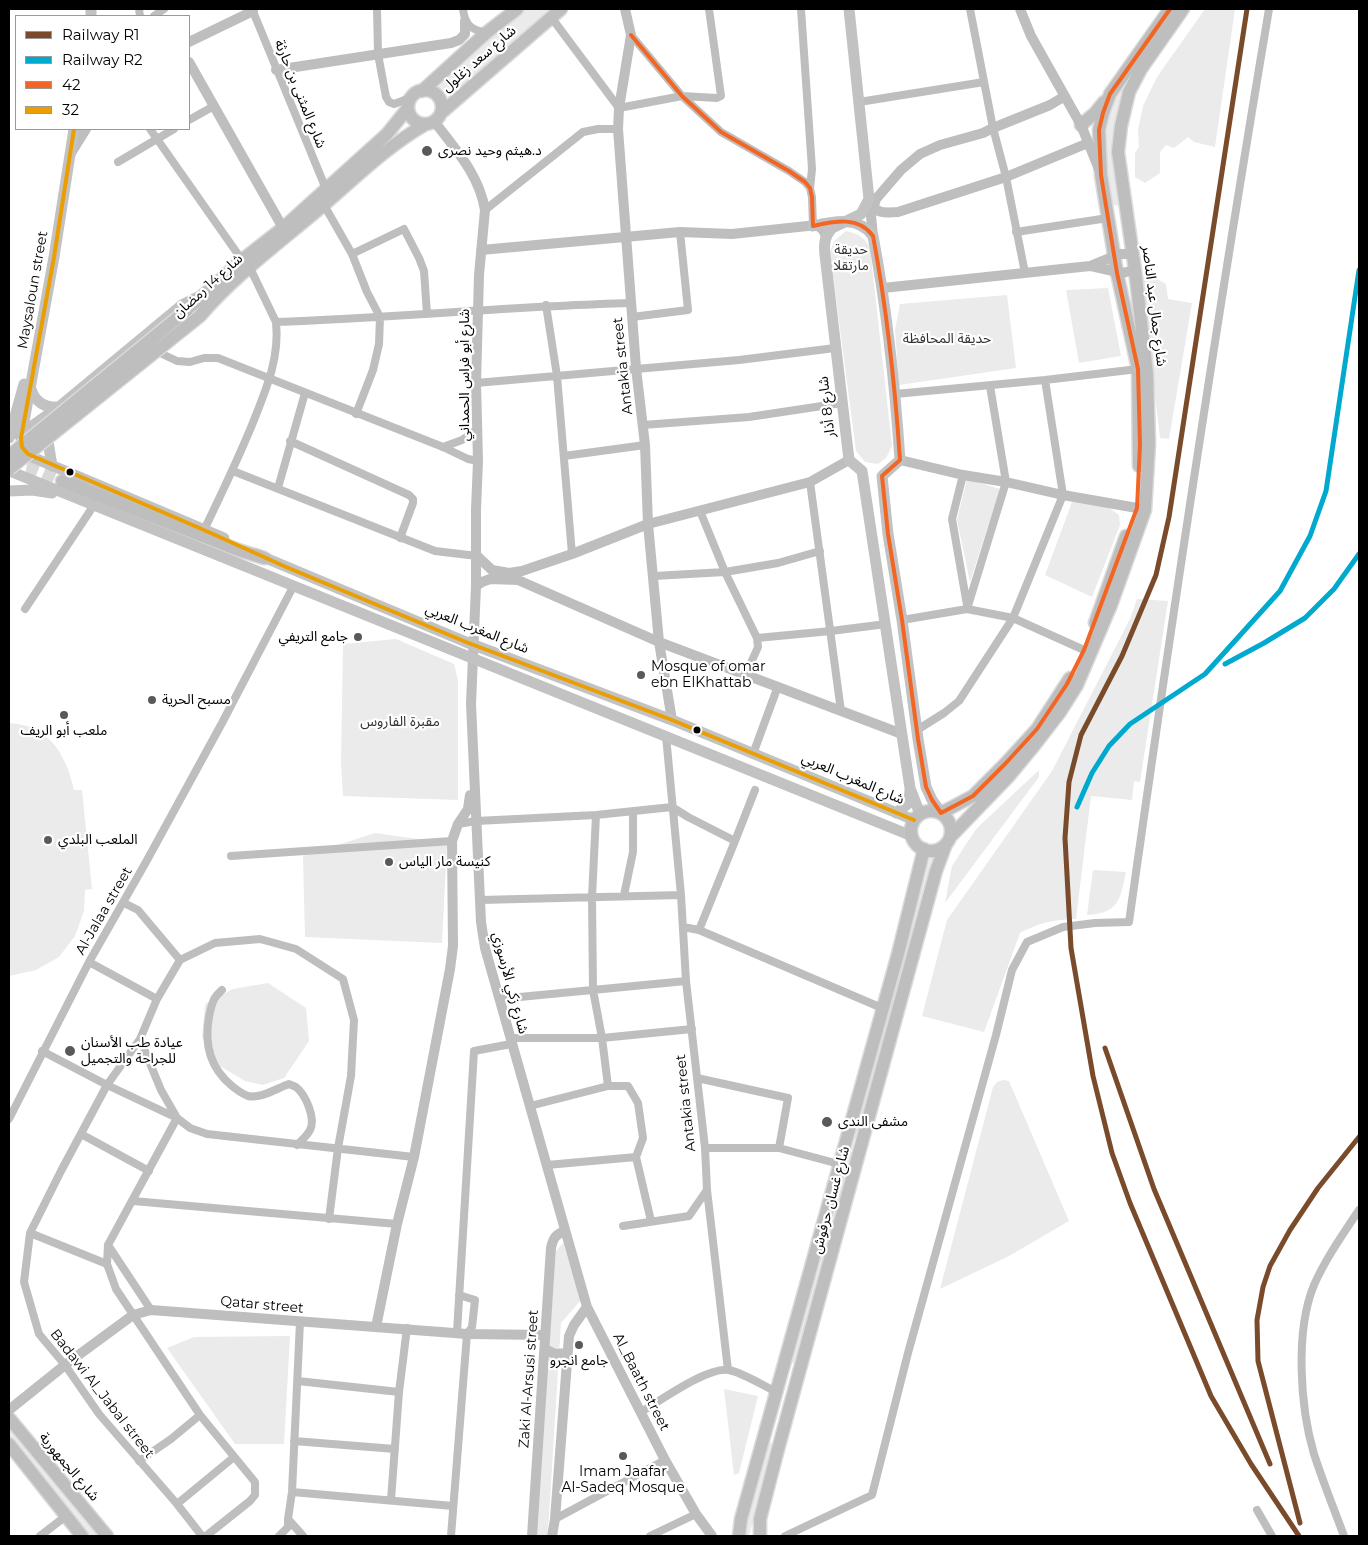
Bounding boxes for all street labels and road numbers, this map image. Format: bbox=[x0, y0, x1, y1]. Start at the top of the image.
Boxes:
street label: شارع سعد زغلول bbox=[439, 22, 519, 96]
street label: شارع المثنى بن حارثة bbox=[271, 37, 329, 151]
street label: Maysaloun street bbox=[14, 230, 52, 350]
street label: شارع جمال عبد الناصر bbox=[1138, 245, 1170, 367]
street label: شارع 14 رمضان bbox=[170, 250, 246, 322]
street label: شارع أبو فراس الحمداني bbox=[457, 309, 473, 441]
street label: Antakia street bbox=[610, 316, 636, 416]
street label: شارع 8 أذار bbox=[815, 375, 839, 439]
street label: شارع المغرب العربي bbox=[423, 601, 531, 657]
street label: شارع المغرب العربي bbox=[799, 750, 907, 808]
street label: Al-Jalaa street bbox=[72, 864, 136, 958]
street label: شارع زكي الأرسوزي bbox=[488, 930, 532, 1036]
street label: Antakia street bbox=[673, 1053, 699, 1153]
street label: شارع غسان حرفوش bbox=[809, 1145, 853, 1255]
street label: Qatar street bbox=[220, 1293, 304, 1317]
street label: Zaki Al-Arsusi street bbox=[516, 1309, 542, 1449]
street label: Badawi Al_Jabal street bbox=[46, 1326, 158, 1462]
street label: Al_Baath street bbox=[609, 1330, 673, 1434]
street label: شارع الجمهورية bbox=[35, 1429, 103, 1505]

